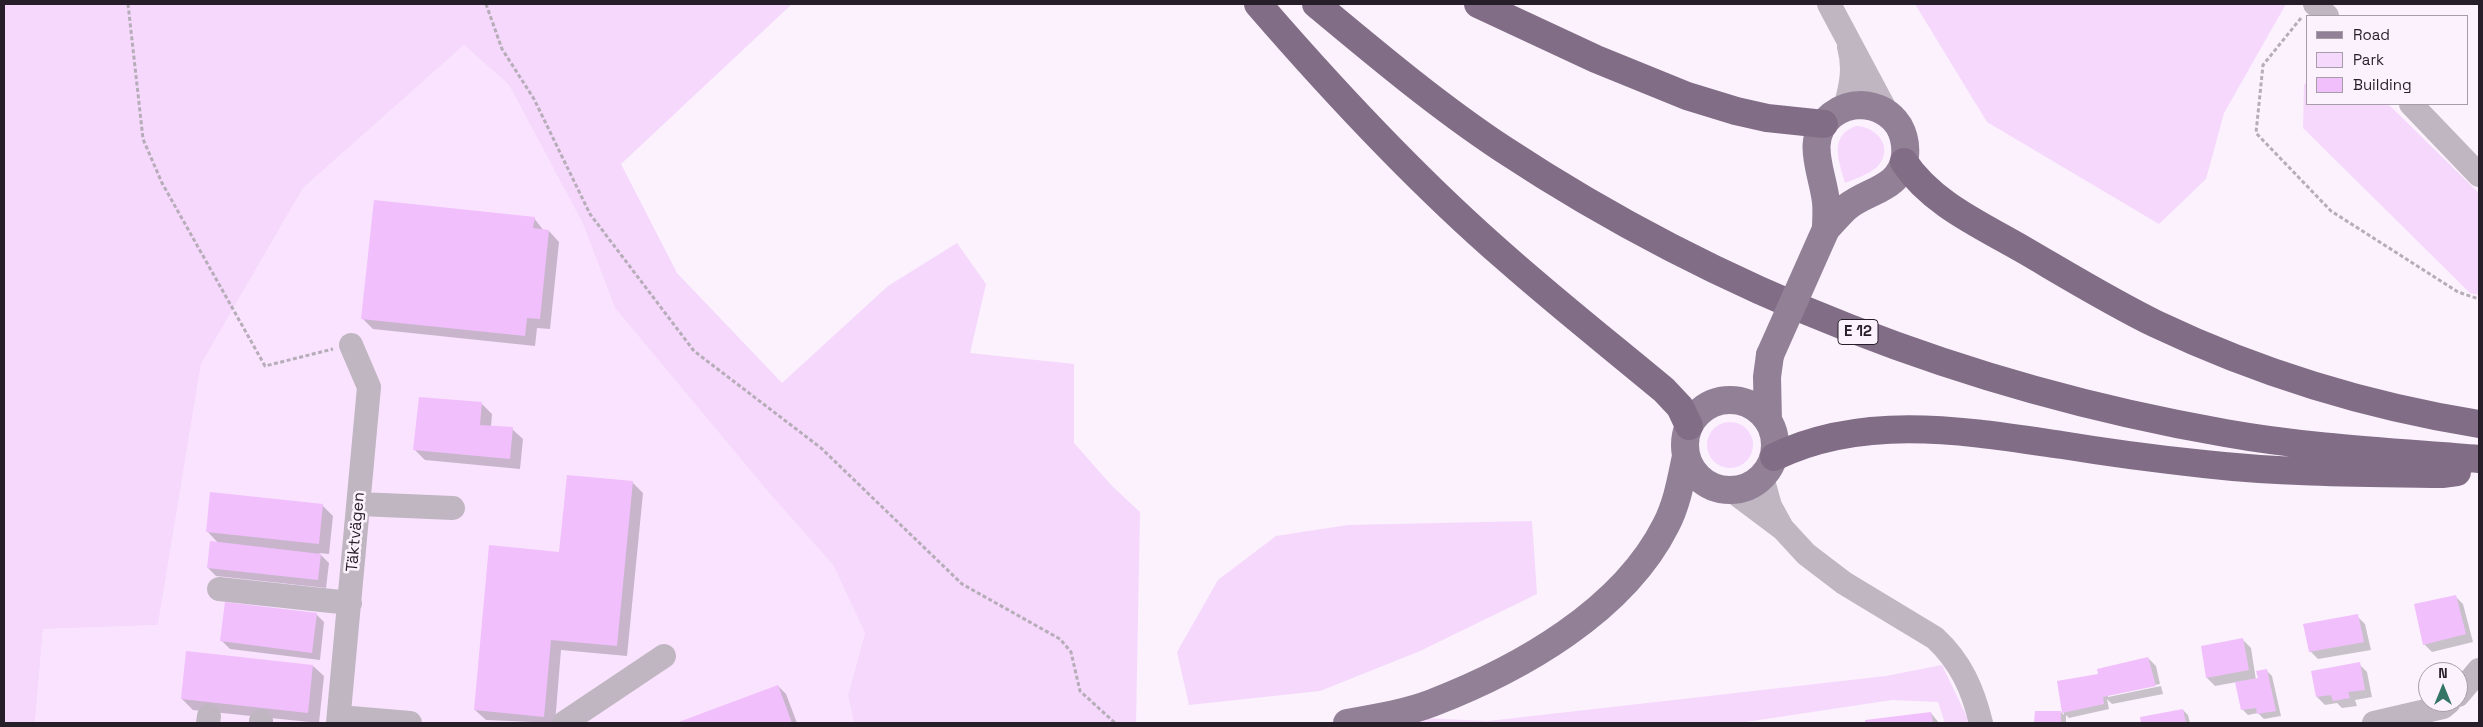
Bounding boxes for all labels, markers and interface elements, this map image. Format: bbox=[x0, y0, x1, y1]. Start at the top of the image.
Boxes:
legend bbox=[2306, 15, 2468, 105]
text: Road bbox=[2353, 25, 2390, 44]
text: Park bbox=[2353, 50, 2384, 69]
text: Building bbox=[2353, 75, 2412, 94]
road number: E 12 bbox=[1838, 320, 1878, 344]
street label: Täktvägen bbox=[343, 491, 369, 573]
north arrow bbox=[2418, 662, 2468, 712]
text: N bbox=[2438, 664, 2448, 682]

